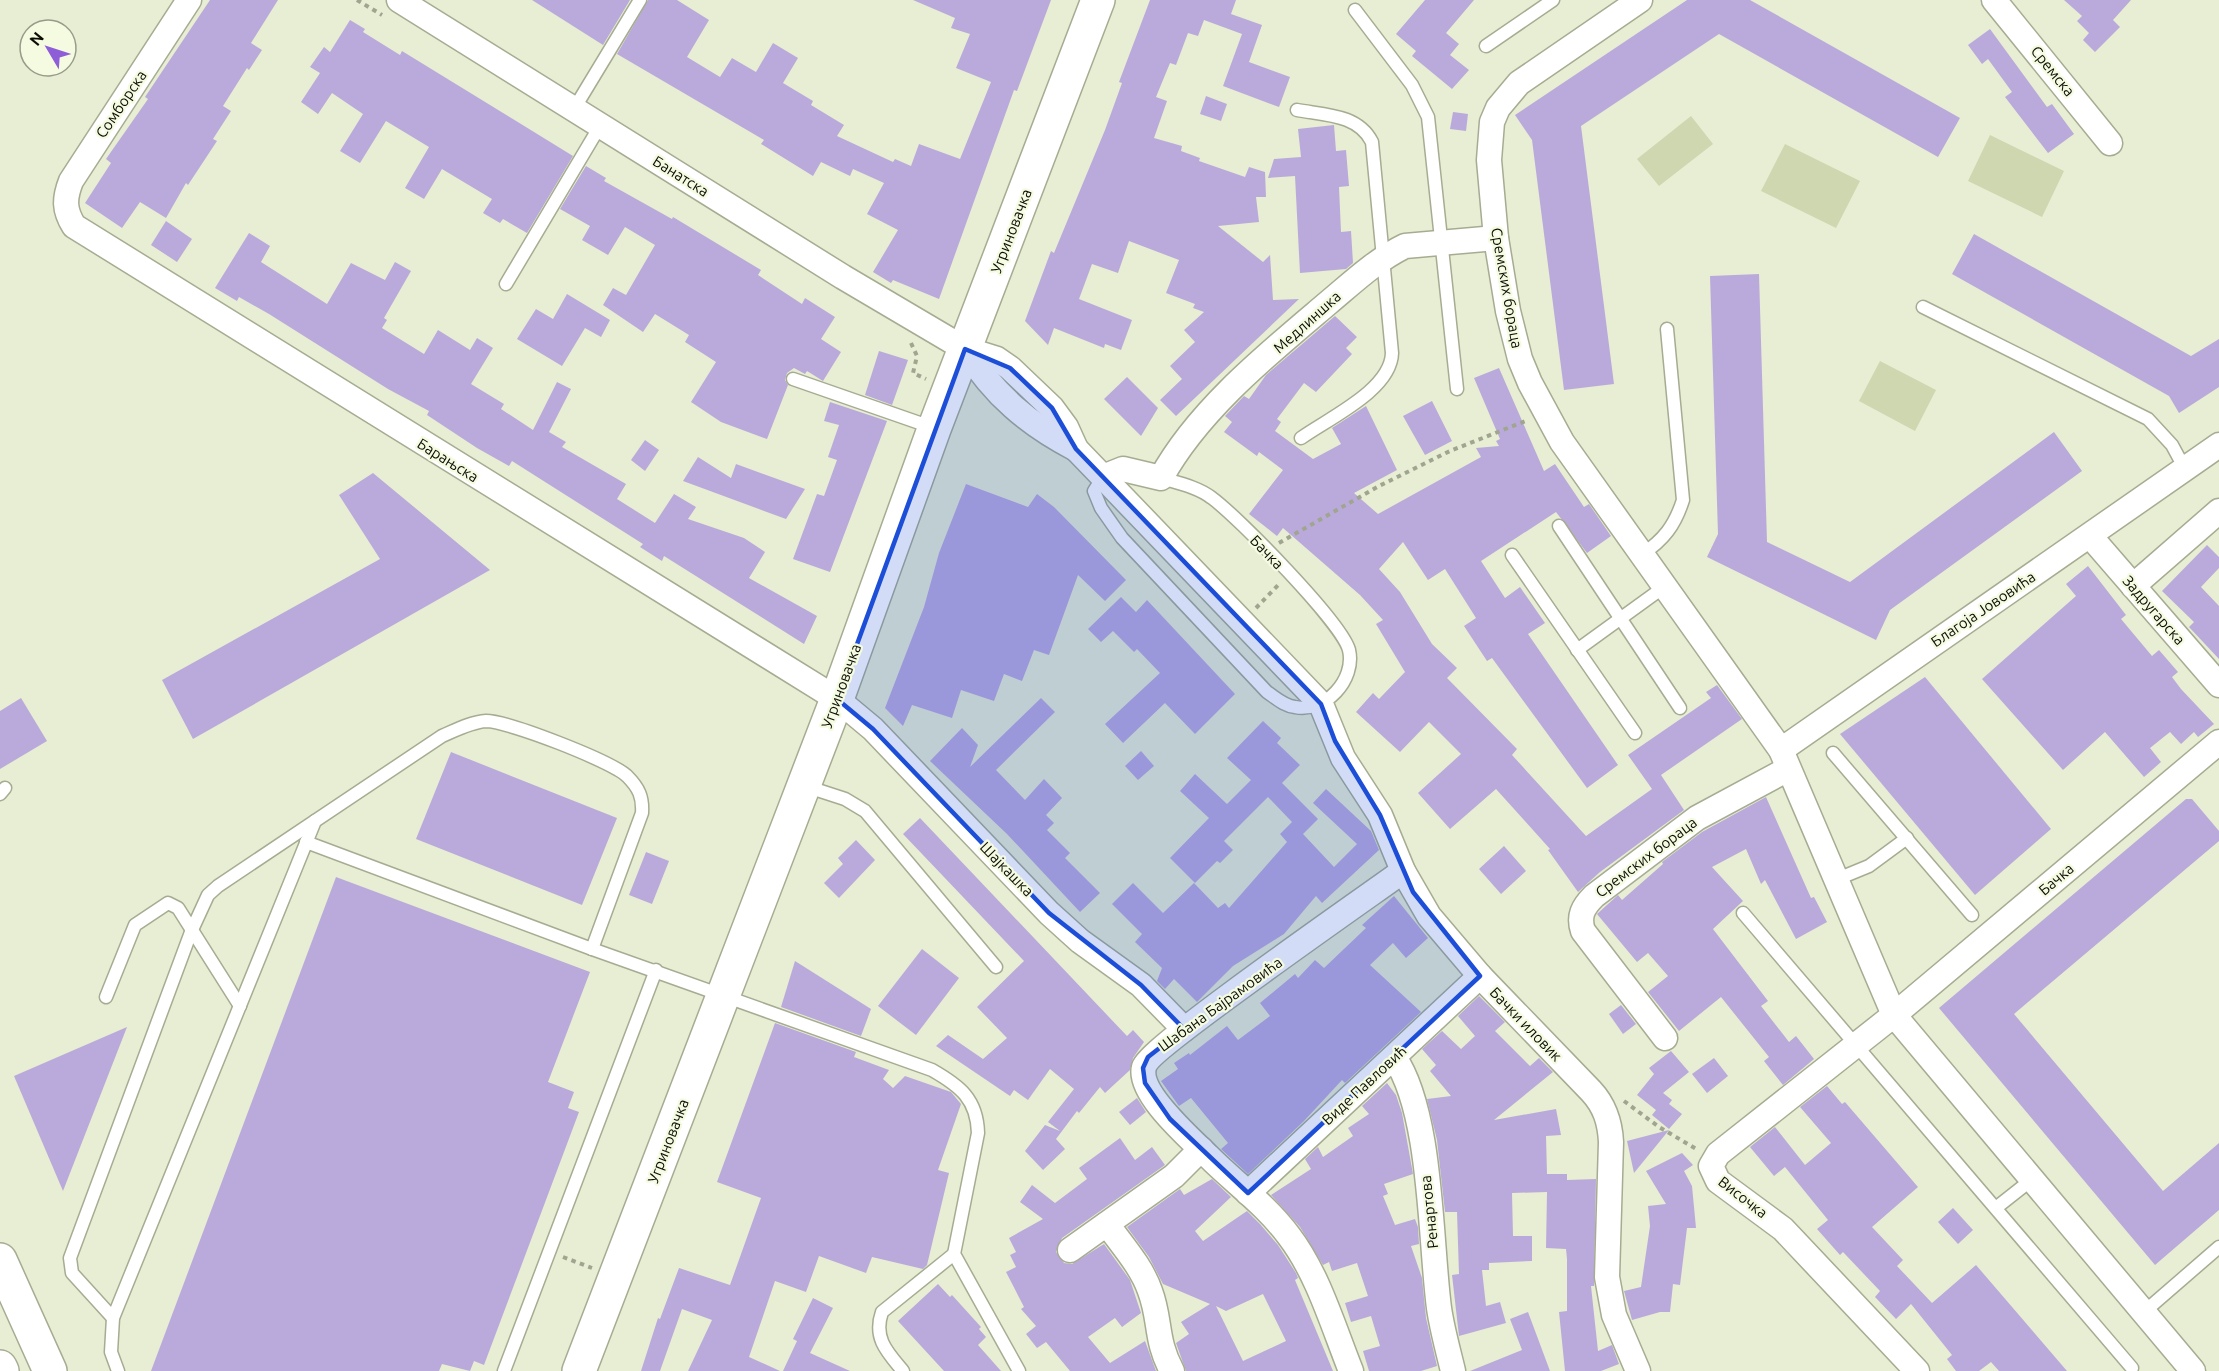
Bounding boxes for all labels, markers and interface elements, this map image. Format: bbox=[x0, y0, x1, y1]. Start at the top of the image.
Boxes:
north arrow bbox=[18, 18, 78, 78]
text: N bbox=[26, 28, 47, 49]
street label: Сремска bbox=[2028, 43, 2078, 99]
street label: Сомборска bbox=[92, 67, 150, 141]
street label: Банатска bbox=[650, 152, 712, 200]
street label: Угриновачка bbox=[987, 186, 1035, 276]
street label: Сремских бораца bbox=[1488, 226, 1526, 350]
street label: Медлиншка bbox=[1270, 287, 1344, 357]
street label: Барањска bbox=[414, 435, 482, 485]
street label: Бачка bbox=[1247, 532, 1287, 572]
street label: Благоја Јововића bbox=[1928, 568, 2038, 650]
street label: Задругарска bbox=[2119, 572, 2189, 648]
street label: Угриновачка bbox=[818, 641, 864, 731]
street label: Сремских бораца bbox=[1592, 813, 1700, 901]
street label: Шајкашка bbox=[977, 838, 1037, 900]
street label: Бачка bbox=[2035, 860, 2077, 898]
street label: Шабана Бајрамовића bbox=[1155, 953, 1285, 1055]
street label: Бачки иловик bbox=[1486, 984, 1566, 1065]
street label: Виде Павловић bbox=[1319, 1042, 1409, 1128]
street label: Угриновачка bbox=[644, 1096, 692, 1186]
street label: Височка bbox=[1715, 1173, 1771, 1221]
street label: Ренартова bbox=[1417, 1174, 1441, 1250]

